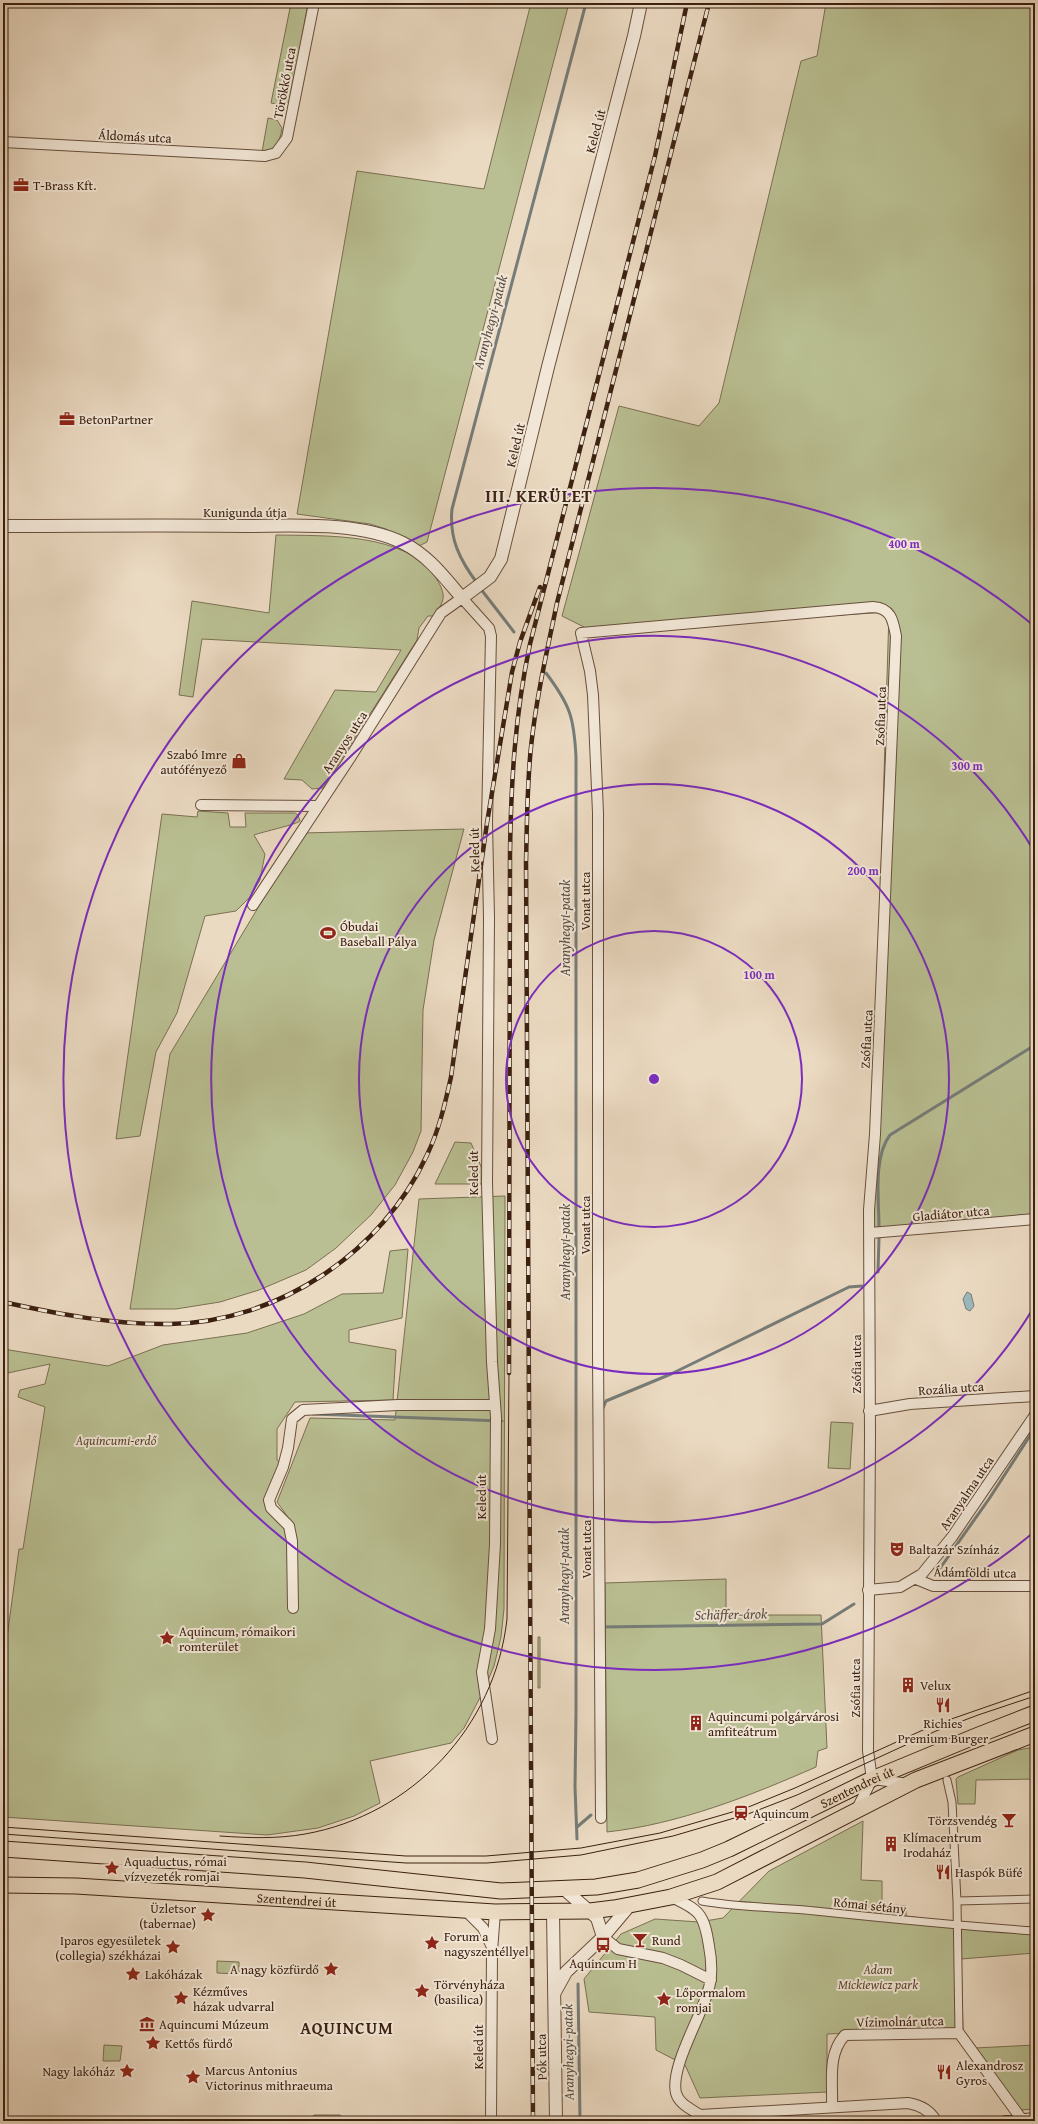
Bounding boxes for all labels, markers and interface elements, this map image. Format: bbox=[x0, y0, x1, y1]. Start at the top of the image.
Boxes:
street label: Törökkő utca bbox=[268, 45, 301, 120]
street label: Keled út bbox=[580, 107, 611, 155]
street label: Áldomás utca bbox=[98, 125, 173, 148]
office icon: T-Brass Kft. bbox=[12, 176, 30, 194]
place label: T-Brass Kft. bbox=[33, 176, 96, 195]
water label: Aranyhegyi-patak bbox=[468, 272, 512, 372]
office icon: BetonPartner bbox=[58, 410, 76, 428]
place label: BetonPartner bbox=[79, 410, 153, 429]
street label: Keled út bbox=[501, 421, 530, 469]
district label: III. KERÜLET bbox=[485, 483, 593, 508]
street label: Kunigunda útja bbox=[203, 503, 288, 522]
text: 400 m bbox=[888, 535, 921, 552]
street label: Zsófia utca bbox=[870, 685, 891, 746]
street label: Aranyos utca bbox=[317, 707, 372, 777]
place label: Szabó Imre autófényező bbox=[160, 745, 227, 779]
shop icon: Szabó Imre autófényező bbox=[230, 752, 248, 770]
text: 300 m bbox=[951, 757, 984, 774]
street label: Keled út bbox=[465, 827, 484, 873]
text: 200 m bbox=[847, 862, 880, 879]
street label: Vonat utca bbox=[576, 871, 595, 930]
water label: Aranyhegyi-patak bbox=[555, 879, 575, 977]
place label: Óbudai Baseball Pálya bbox=[340, 917, 418, 951]
sports icon: Óbudai Baseball Pálya bbox=[319, 924, 337, 942]
text: 100 m bbox=[743, 966, 776, 983]
street label: Zsófia utca bbox=[855, 1008, 878, 1069]
centre of rings bbox=[647, 1072, 661, 1086]
street label: Keled út bbox=[464, 1150, 483, 1195]
street label: Vonat utca bbox=[576, 1195, 595, 1254]
street label: Gladiátor utca bbox=[912, 1201, 991, 1226]
water label: Aranyhegyi-patak bbox=[555, 1203, 575, 1301]
street label: Zsófia utca bbox=[847, 1334, 866, 1394]
street label: Rozália utca bbox=[918, 1377, 985, 1400]
park label: Aquincumi-erdő bbox=[75, 1431, 158, 1450]
street label: Aranyalma utca bbox=[935, 1452, 999, 1534]
street label: Keled út bbox=[472, 1474, 491, 1519]
street label: Vonat utca bbox=[577, 1519, 596, 1578]
water label: Aranyhegyi-patak bbox=[554, 1527, 574, 1625]
theatre icon: Baltazár Színház bbox=[888, 1540, 906, 1558]
place label: Baltazár Színház bbox=[909, 1540, 999, 1559]
street label: Ádámföldi utca bbox=[933, 1562, 1018, 1583]
water label: Schäffer-árok bbox=[695, 1603, 768, 1625]
place label: Aquincum, rómaikori romterület bbox=[179, 1622, 296, 1656]
place icon: Aquincum, rómaikori romterület bbox=[158, 1629, 176, 1647]
street label: Zsófia utca bbox=[846, 1658, 865, 1718]
building icon: Velux bbox=[899, 1676, 917, 1694]
place label: Velux bbox=[920, 1676, 952, 1695]
restaurant icon: Richies Premium Burger bbox=[934, 1696, 952, 1714]
place label: Aquincumi polgárvárosi amfiteátrum bbox=[708, 1707, 839, 1741]
building icon: Aquincumi polgárvárosi amfiteátrum bbox=[687, 1714, 705, 1732]
place label: Richies Premium Burger bbox=[898, 1714, 989, 1748]
street label: Szentendrei út bbox=[817, 1762, 897, 1813]
station icon: Aquincum bbox=[732, 1804, 750, 1822]
place label: Aquincum bbox=[753, 1804, 810, 1823]
place label: Törzsvendég bbox=[928, 1811, 998, 1830]
bar icon: Törzsvendég bbox=[1000, 1811, 1018, 1829]
place label: Klímacentrum Irodaház bbox=[903, 1828, 982, 1862]
building icon: Klímacentrum Irodaház bbox=[882, 1835, 900, 1853]
place label: Aquaductus, római vízvezeték romjai bbox=[124, 1852, 227, 1886]
place icon: Aquaductus, római vízvezeték romjai bbox=[103, 1859, 121, 1877]
restaurant icon: Haspók Büfé bbox=[934, 1863, 952, 1881]
place label: Haspók Büfé bbox=[955, 1863, 1023, 1882]
street label: Szentendrei út bbox=[256, 1888, 337, 1912]
street label: Római sétány bbox=[833, 1892, 908, 1919]
place label: Üzletsor (tabernae) bbox=[139, 1899, 197, 1933]
place icon: Üzletsor (tabernae) bbox=[199, 1906, 217, 1924]
place label: Forum a nagyszentéllyel bbox=[444, 1927, 529, 1961]
place label: Iparos egyesületek (collegia) székházai bbox=[55, 1931, 161, 1965]
bar icon: Rund bbox=[631, 1931, 649, 1949]
place label: Rund bbox=[652, 1931, 681, 1950]
place icon: Forum a nagyszentéllyel bbox=[423, 1934, 441, 1952]
bus stop icon: Aquincum H bbox=[594, 1936, 612, 1954]
place icon: Iparos egyesületek (collegia) székházai bbox=[164, 1938, 182, 1956]
place label: Aquincum H bbox=[569, 1954, 637, 1973]
place label: A nagy közfürdő bbox=[230, 1960, 319, 1979]
place icon: A nagy közfürdő bbox=[322, 1960, 340, 1978]
park label: Adam Mickiewicz park bbox=[838, 1960, 918, 1994]
place icon: Lakóházak bbox=[124, 1965, 142, 1983]
place label: Lakóházak bbox=[145, 1965, 203, 1984]
place label: Törvényháza (basilica) bbox=[434, 1975, 506, 2009]
place label: Kézműves házak udvarral bbox=[193, 1982, 275, 2016]
place icon: Törvényháza (basilica) bbox=[413, 1982, 431, 2000]
place label: Lőpormalom romjai bbox=[676, 1983, 746, 2017]
place icon: Kézműves házak udvarral bbox=[172, 1989, 190, 2007]
place icon: Lőpormalom romjai bbox=[655, 1990, 673, 2008]
water label: Aranyhegyi-patak bbox=[557, 2003, 579, 2101]
street label: Vízimolnár utca bbox=[856, 2011, 945, 2032]
museum icon: Aquincumi Múzeum bbox=[138, 2015, 156, 2033]
place label: Aquincumi Múzeum bbox=[159, 2015, 269, 2034]
district label: AQUINCUM bbox=[300, 2015, 394, 2040]
street label: Keled út bbox=[469, 2024, 488, 2069]
street label: Pók utca bbox=[532, 2033, 551, 2080]
place icon: Kettős fürdő bbox=[144, 2034, 162, 2052]
place label: Kettős fürdő bbox=[165, 2034, 233, 2053]
place label: Alexandrosz Gyros bbox=[956, 2056, 1023, 2090]
place label: Marcus Antonius Victorinus mithraeuma bbox=[205, 2061, 334, 2095]
place label: Nagy lakóház bbox=[42, 2062, 115, 2081]
place icon: Nagy lakóház bbox=[118, 2062, 136, 2080]
restaurant icon: Alexandrosz Gyros bbox=[935, 2063, 953, 2081]
place icon: Marcus Antonius Victorinus mithraeuma bbox=[184, 2068, 202, 2086]

